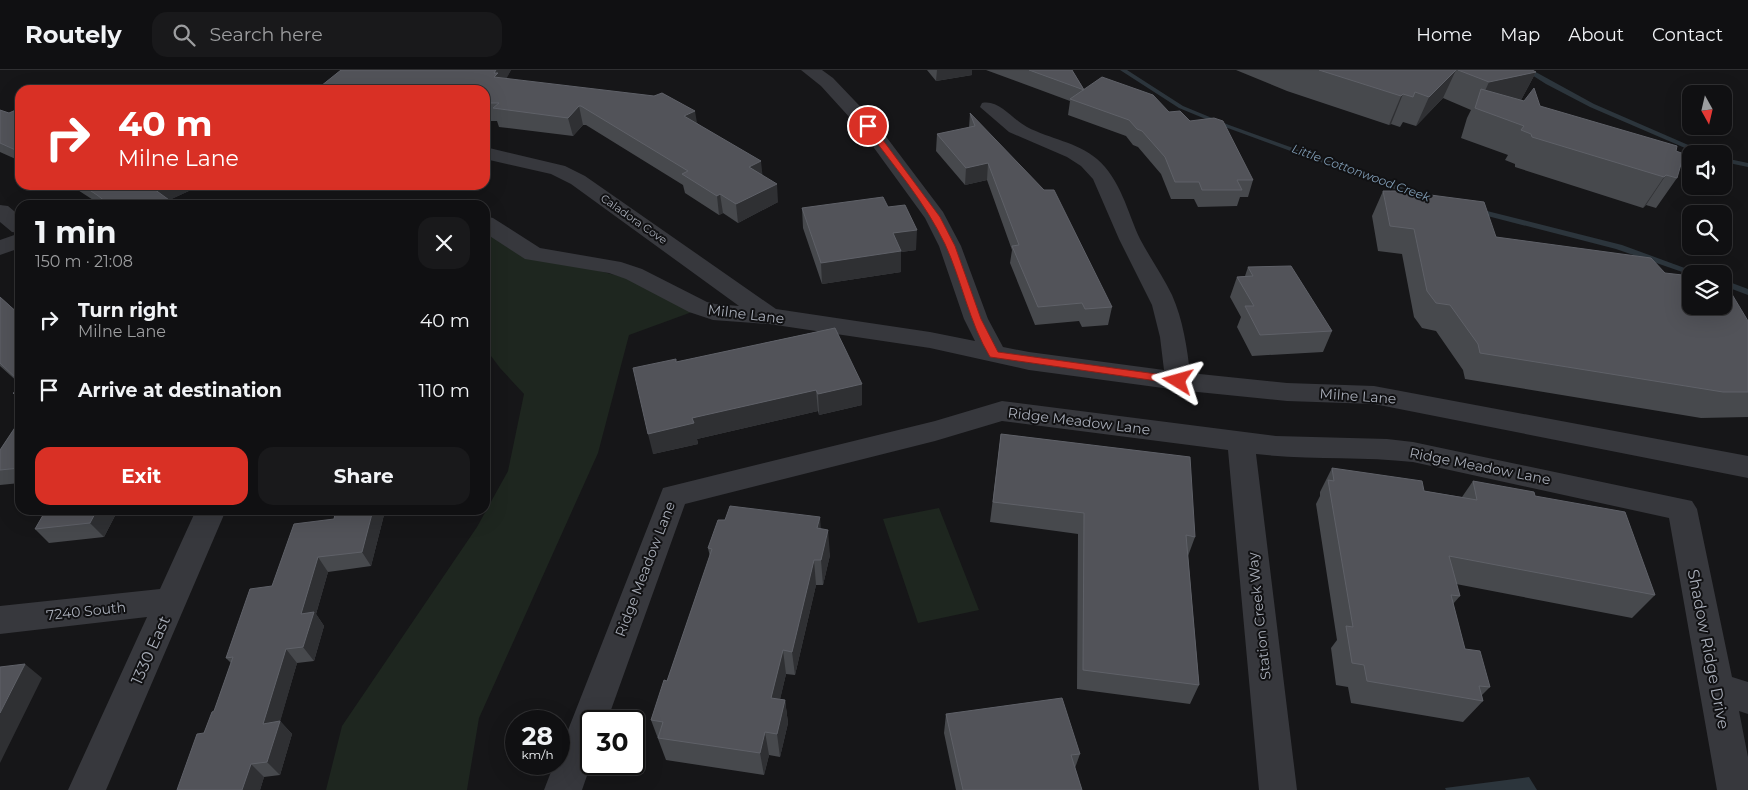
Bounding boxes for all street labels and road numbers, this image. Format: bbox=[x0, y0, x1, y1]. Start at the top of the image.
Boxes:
street label: Caladora Cove bbox=[598, 191, 670, 247]
street label: Milne Lane bbox=[707, 300, 785, 328]
street label: Milne Lane bbox=[1319, 384, 1397, 408]
street label: Ridge Meadow Lane bbox=[1007, 403, 1151, 439]
street label: Ridge Meadow Lane bbox=[1408, 443, 1552, 489]
street label: Ridge Meadow Lane bbox=[611, 499, 679, 639]
street label: Station Creek Way bbox=[1243, 551, 1275, 681]
street label: Shadow Ridge Drive bbox=[1684, 568, 1733, 731]
street label: 7240 South bbox=[45, 598, 127, 624]
street label: 1330 East bbox=[127, 613, 174, 687]

